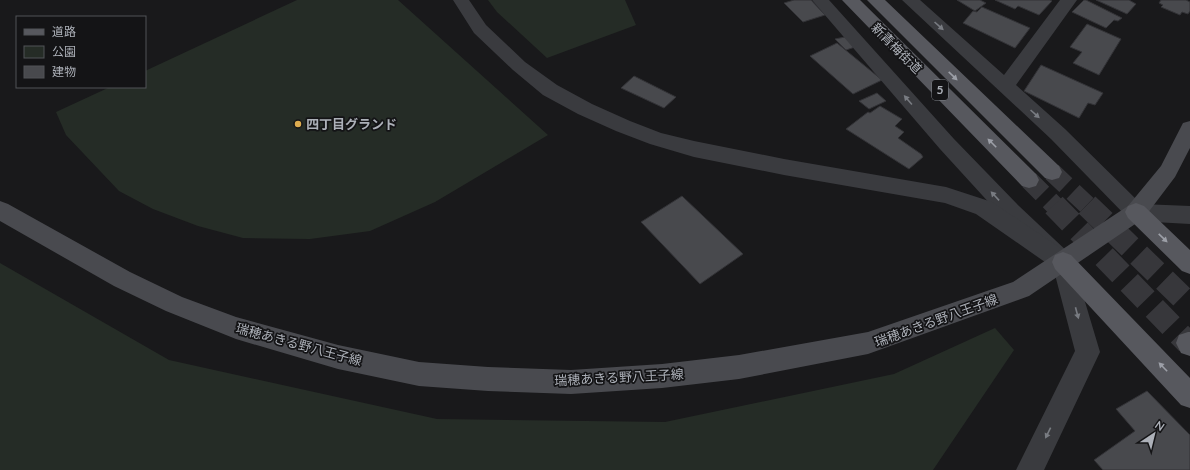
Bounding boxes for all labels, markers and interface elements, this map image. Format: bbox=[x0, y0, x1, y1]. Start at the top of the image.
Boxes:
legend bbox=[16, 16, 146, 88]
street label: 新青梅街道 bbox=[868, 19, 926, 77]
one-way arrow bbox=[934, 22, 944, 31]
text: 道路 bbox=[52, 24, 76, 39]
text: 公園 bbox=[52, 44, 76, 59]
text: 建物 bbox=[52, 64, 76, 79]
one-way arrow bbox=[948, 71, 958, 81]
road number: 5 bbox=[932, 80, 948, 100]
one-way arrow bbox=[903, 95, 913, 105]
one-way arrow bbox=[1030, 109, 1040, 118]
place label: 四丁目グランド bbox=[306, 116, 397, 132]
marker: 四丁目グランド bbox=[293, 119, 303, 129]
one-way arrow bbox=[987, 138, 997, 148]
one-way arrow bbox=[991, 191, 1000, 201]
one-way arrow bbox=[1158, 233, 1168, 243]
street label: 瑞穂あきる野八王子線 bbox=[872, 290, 1000, 350]
one-way arrow bbox=[1075, 307, 1081, 320]
street label: 瑞穂あきる野八王子線 bbox=[234, 319, 364, 369]
one-way arrow bbox=[1158, 362, 1168, 372]
street label: 瑞穂あきる野八王子線 bbox=[554, 366, 684, 388]
north arrow bbox=[1134, 414, 1174, 454]
text: N bbox=[1153, 418, 1167, 433]
one-way arrow bbox=[1045, 427, 1051, 439]

